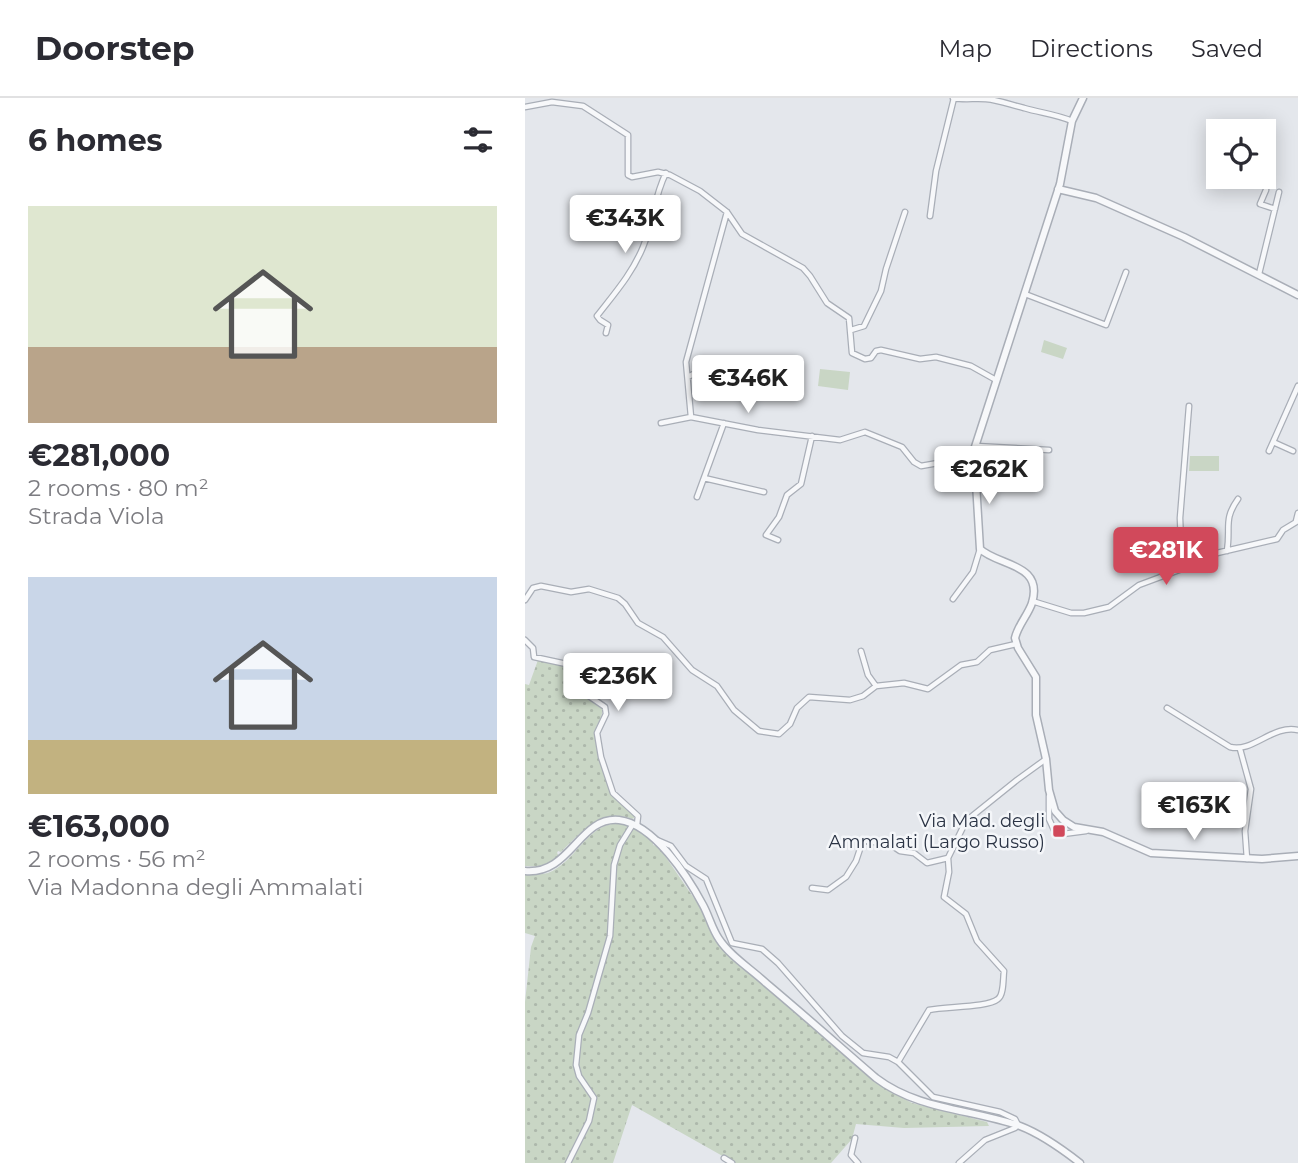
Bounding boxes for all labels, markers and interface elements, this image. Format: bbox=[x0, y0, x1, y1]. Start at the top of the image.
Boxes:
text: Doorstep bbox=[35, 28, 195, 68]
text: Map bbox=[939, 34, 992, 63]
text: Directions bbox=[1030, 34, 1153, 63]
text: Saved bbox=[1191, 34, 1263, 63]
map controls bbox=[1206, 119, 1276, 189]
button: locate bbox=[1206, 119, 1276, 189]
icon: filters bbox=[459, 121, 497, 159]
text: 6 homes bbox=[28, 122, 163, 159]
pin: €343K bbox=[576, 195, 674, 255]
text: €343K bbox=[586, 204, 664, 232]
icon: home bbox=[200, 251, 326, 377]
pin: €346K bbox=[699, 356, 797, 415]
text: €346K bbox=[708, 364, 788, 392]
text: €281,000 bbox=[28, 437, 170, 474]
pin: €262K bbox=[940, 446, 1038, 506]
text: €262K bbox=[950, 455, 1028, 483]
text: 2 rooms · 80 m² bbox=[28, 474, 209, 502]
text: Strada Viola bbox=[28, 502, 165, 530]
pin: €281K bbox=[1117, 528, 1215, 587]
text: €281K bbox=[1129, 536, 1203, 564]
icon: home bbox=[200, 622, 326, 748]
pin: €236K bbox=[569, 654, 667, 713]
text: €236K bbox=[579, 662, 657, 690]
pin: €163K bbox=[1145, 782, 1243, 842]
text: €163K bbox=[1157, 791, 1231, 819]
text: €163,000 bbox=[28, 808, 170, 845]
place label: Via Mad. degli Ammalati (Largo Russo) bbox=[829, 810, 1045, 853]
marker: Via Mad. degli Ammalati (Largo Russo) bbox=[1051, 823, 1067, 839]
text: 2 rooms · 56 m² bbox=[28, 845, 206, 873]
text: Via Madonna degli Ammalati bbox=[28, 873, 363, 901]

